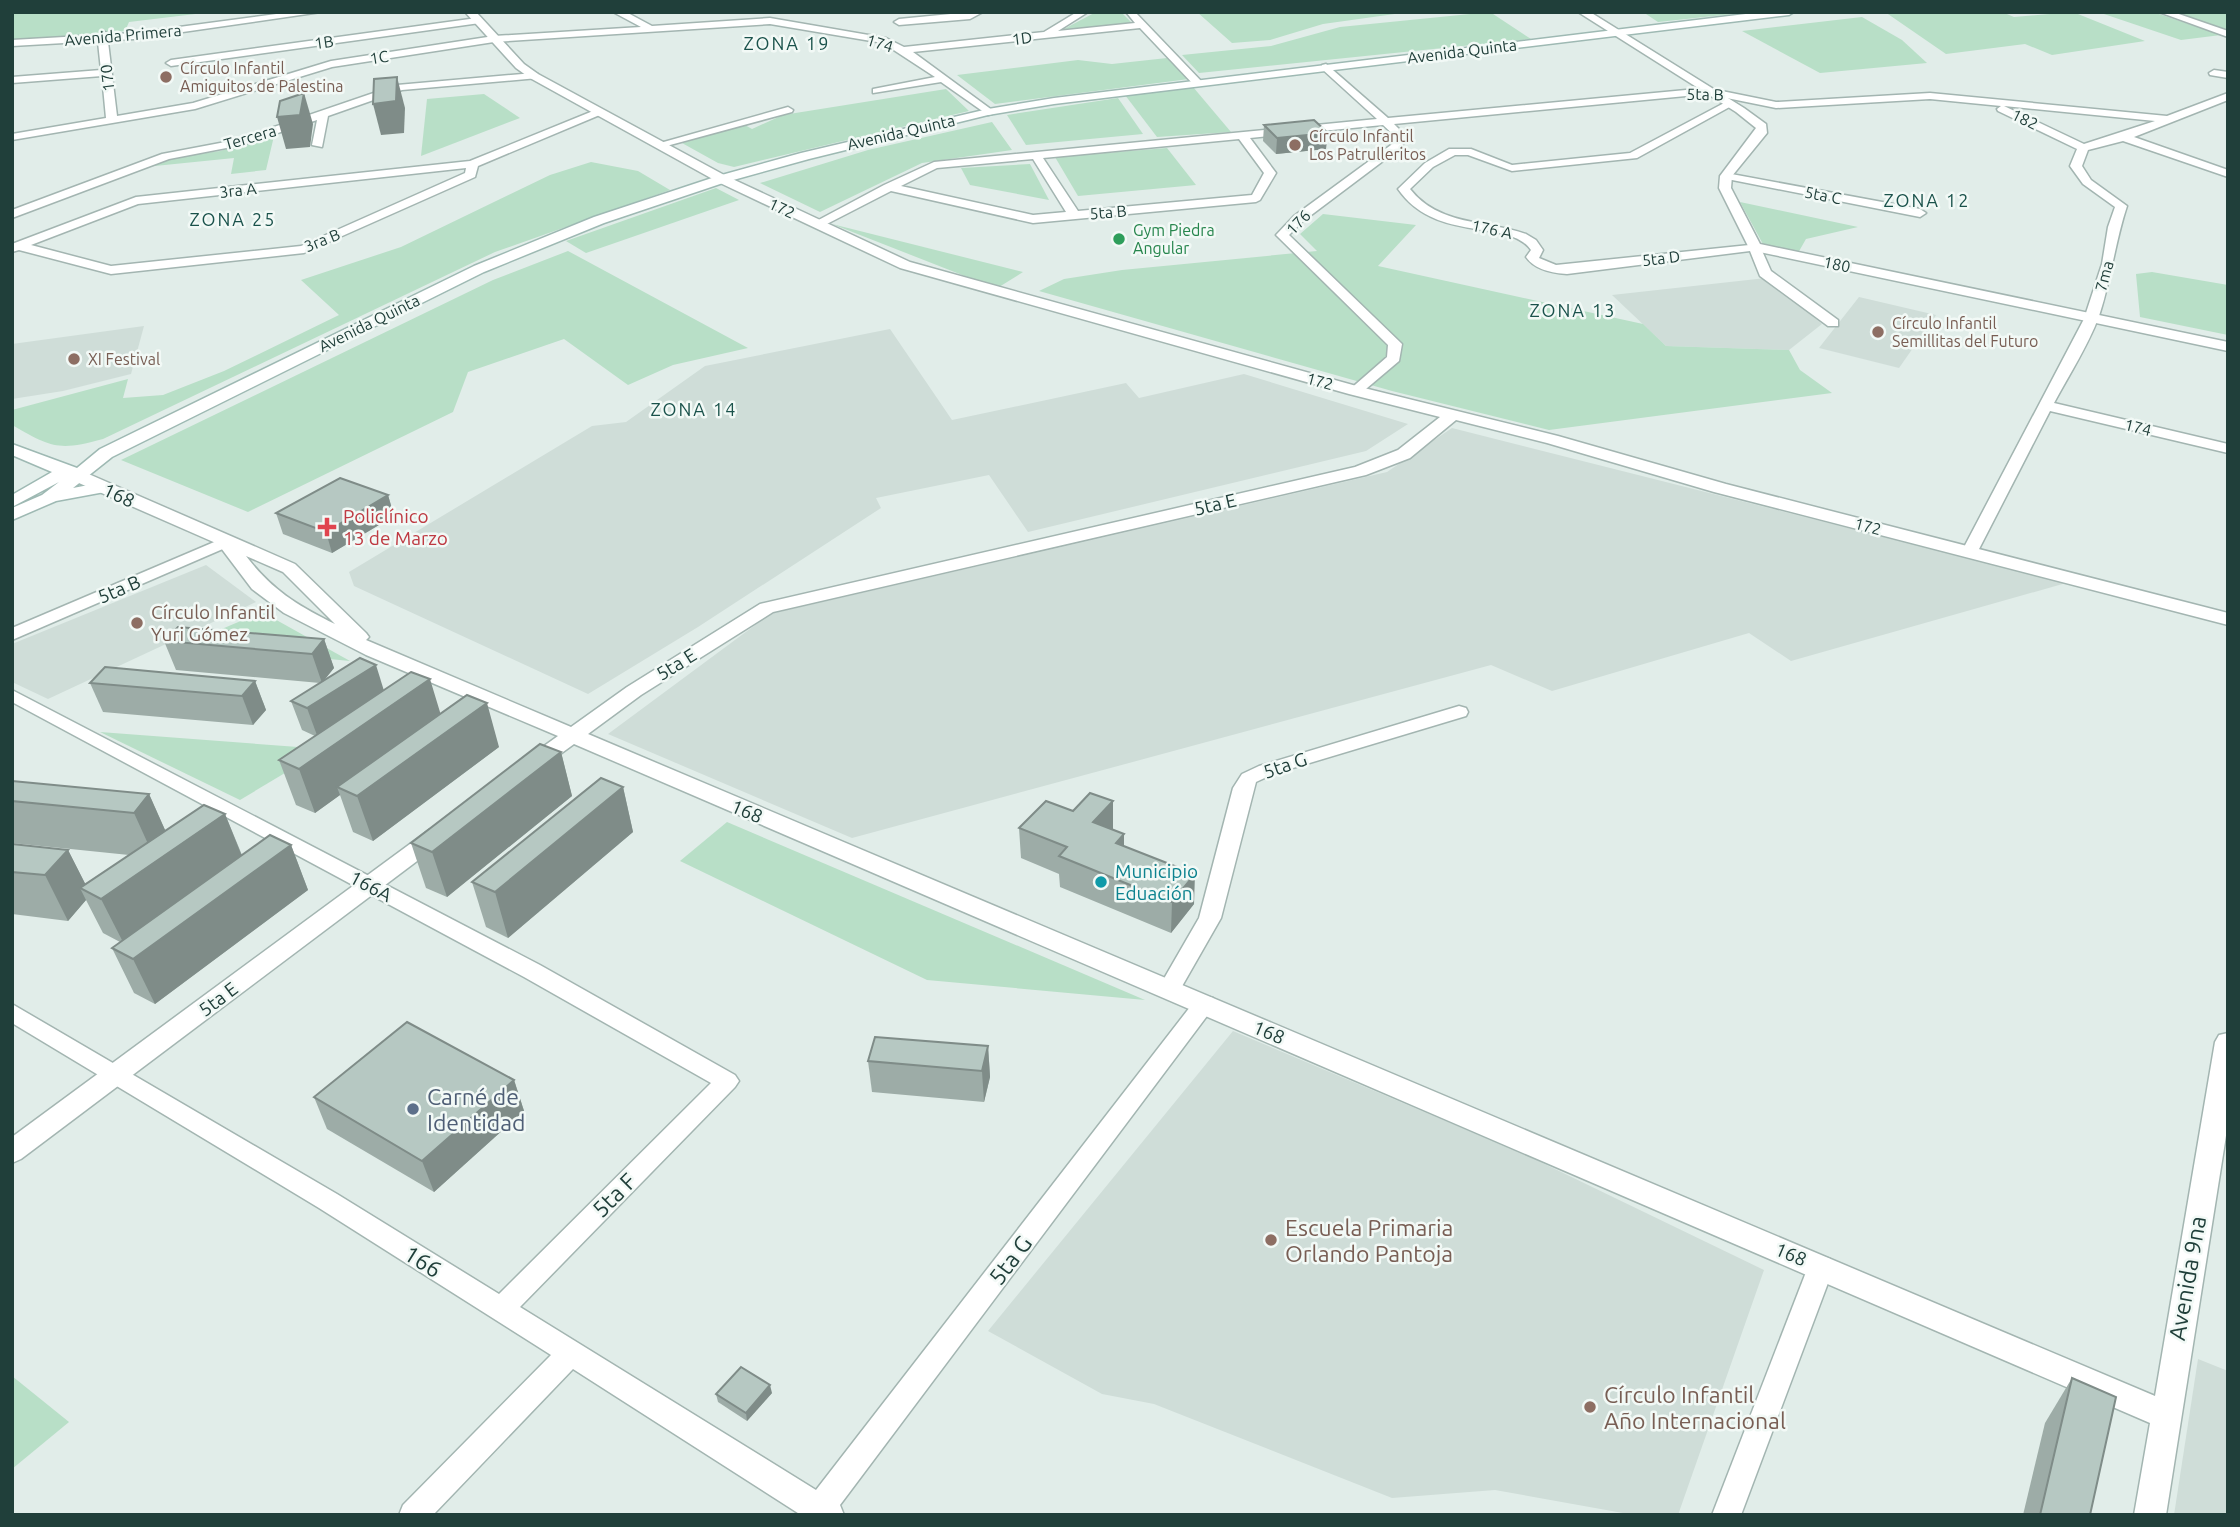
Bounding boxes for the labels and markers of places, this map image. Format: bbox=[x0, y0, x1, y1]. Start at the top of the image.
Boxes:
place label: Círculo Infantil Amiguitos de Palestina bbox=[180, 59, 344, 95]
marker: Círculo Infantil Amiguitos de Palestina bbox=[158, 69, 174, 85]
place label: Círculo Infantil Los Patrulleritos bbox=[1309, 127, 1426, 163]
marker: Círculo Infantil Los Patrulleritos bbox=[1287, 137, 1303, 153]
place label: Gym Piedra Angular bbox=[1133, 221, 1215, 257]
marker: Gym Piedra Angular bbox=[1111, 231, 1127, 247]
place label: Círculo Infantil Semillitas del Futuro bbox=[1892, 314, 2038, 350]
marker: Círculo Infantil Semillitas del Futuro bbox=[1870, 324, 1886, 340]
place label: XI Festival bbox=[88, 350, 160, 368]
marker: XI Festival bbox=[66, 351, 82, 367]
place label: Policlínico 13 de Marzo bbox=[343, 505, 448, 549]
marker: Policlínico 13 de Marzo bbox=[317, 517, 337, 537]
place label: Círculo Infantil Yuri Gómez bbox=[151, 601, 275, 645]
marker: Círculo Infantil Yuri Gómez bbox=[129, 615, 145, 631]
place label: Municipio Eduación bbox=[1115, 860, 1198, 904]
marker: Municipio Eduación bbox=[1093, 874, 1109, 890]
place label: Carné de Identidad bbox=[427, 1084, 526, 1135]
marker: Carné de Identidad bbox=[405, 1101, 421, 1117]
place label: Escuela Primaria Orlando Pantoja bbox=[1285, 1215, 1453, 1266]
marker: Escuela Primaria Orlando Pantoja bbox=[1263, 1232, 1279, 1248]
place label: Círculo Infantil Año Internacional bbox=[1604, 1382, 1786, 1433]
marker: Círculo Infantil Año Internacional bbox=[1582, 1399, 1598, 1415]

